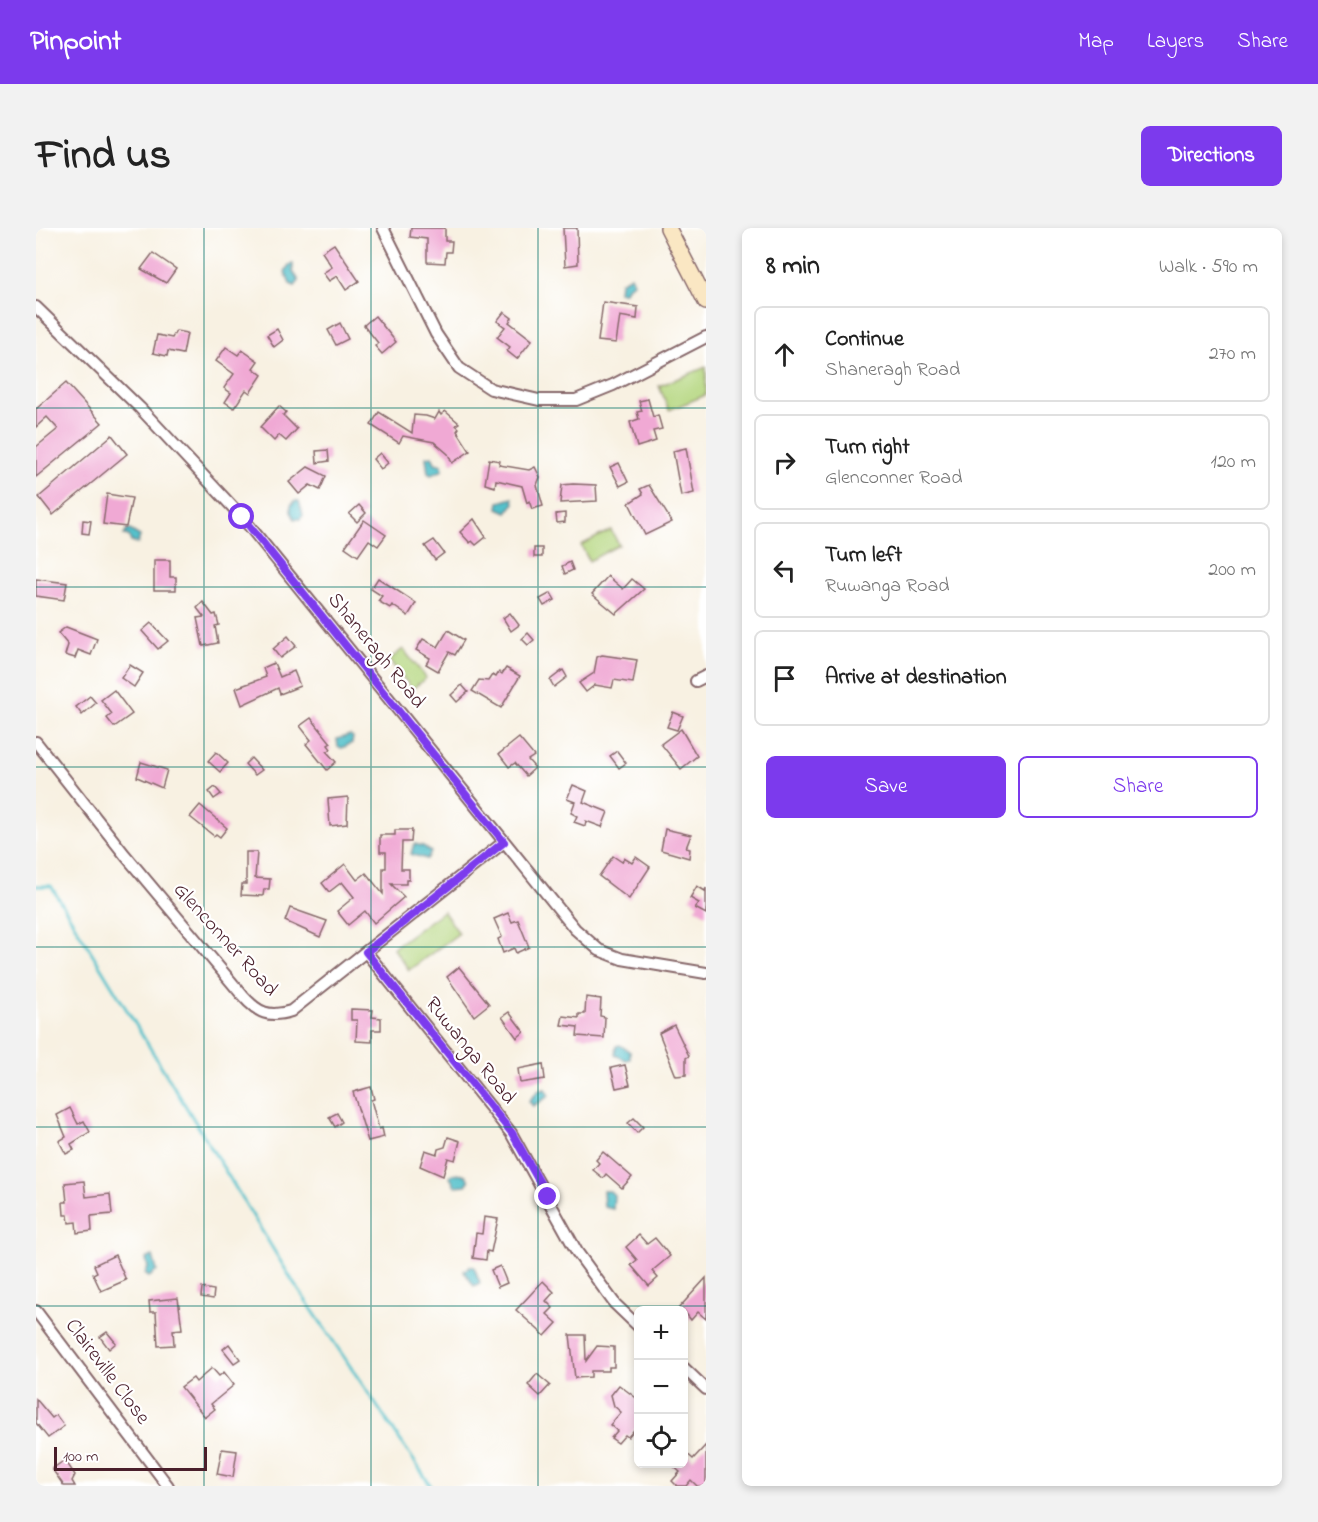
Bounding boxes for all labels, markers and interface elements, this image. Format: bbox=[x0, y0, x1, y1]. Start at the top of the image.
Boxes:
text: Pinpoint bbox=[30, 22, 121, 63]
text: Map bbox=[1078, 27, 1114, 57]
text: Layers bbox=[1147, 27, 1204, 57]
text: Share bbox=[1237, 27, 1288, 57]
text: Find us bbox=[36, 126, 171, 187]
button: Directions bbox=[1141, 126, 1282, 186]
text: 8 min bbox=[766, 248, 820, 286]
text: Walk · 590 m bbox=[1159, 253, 1258, 282]
text: Continue bbox=[825, 324, 904, 356]
icon: ahead bbox=[768, 338, 801, 371]
text: 270 m bbox=[1209, 340, 1256, 369]
text: Shaneragh Road bbox=[825, 356, 960, 385]
text: Turn right bbox=[825, 432, 910, 464]
icon: right bbox=[768, 446, 801, 479]
text: 120 m bbox=[1211, 448, 1256, 477]
text: Glenconner Road bbox=[825, 464, 962, 493]
route start bbox=[228, 503, 254, 529]
text: Turn left bbox=[825, 540, 902, 572]
icon: left bbox=[768, 554, 801, 587]
text: 200 m bbox=[1208, 556, 1256, 585]
text: Ruwanga Road bbox=[825, 572, 950, 601]
street label: Shaneragh Road bbox=[318, 586, 432, 717]
icon: arrive bbox=[768, 662, 801, 695]
text: Arrive at destination bbox=[825, 662, 1007, 694]
button: Save bbox=[766, 756, 1006, 818]
button: Share bbox=[1018, 756, 1258, 818]
street label: Glenconner Road bbox=[166, 876, 285, 1004]
street label: Ruwanga Road bbox=[416, 991, 523, 1113]
route end bbox=[534, 1183, 560, 1209]
map controls bbox=[634, 1306, 688, 1468]
button: + bbox=[634, 1306, 688, 1360]
street label: Claireville Close bbox=[57, 1313, 157, 1432]
button: − bbox=[634, 1360, 688, 1414]
button: locate bbox=[634, 1414, 688, 1468]
scale bar bbox=[54, 1444, 207, 1472]
text: 100 m bbox=[63, 1445, 98, 1469]

